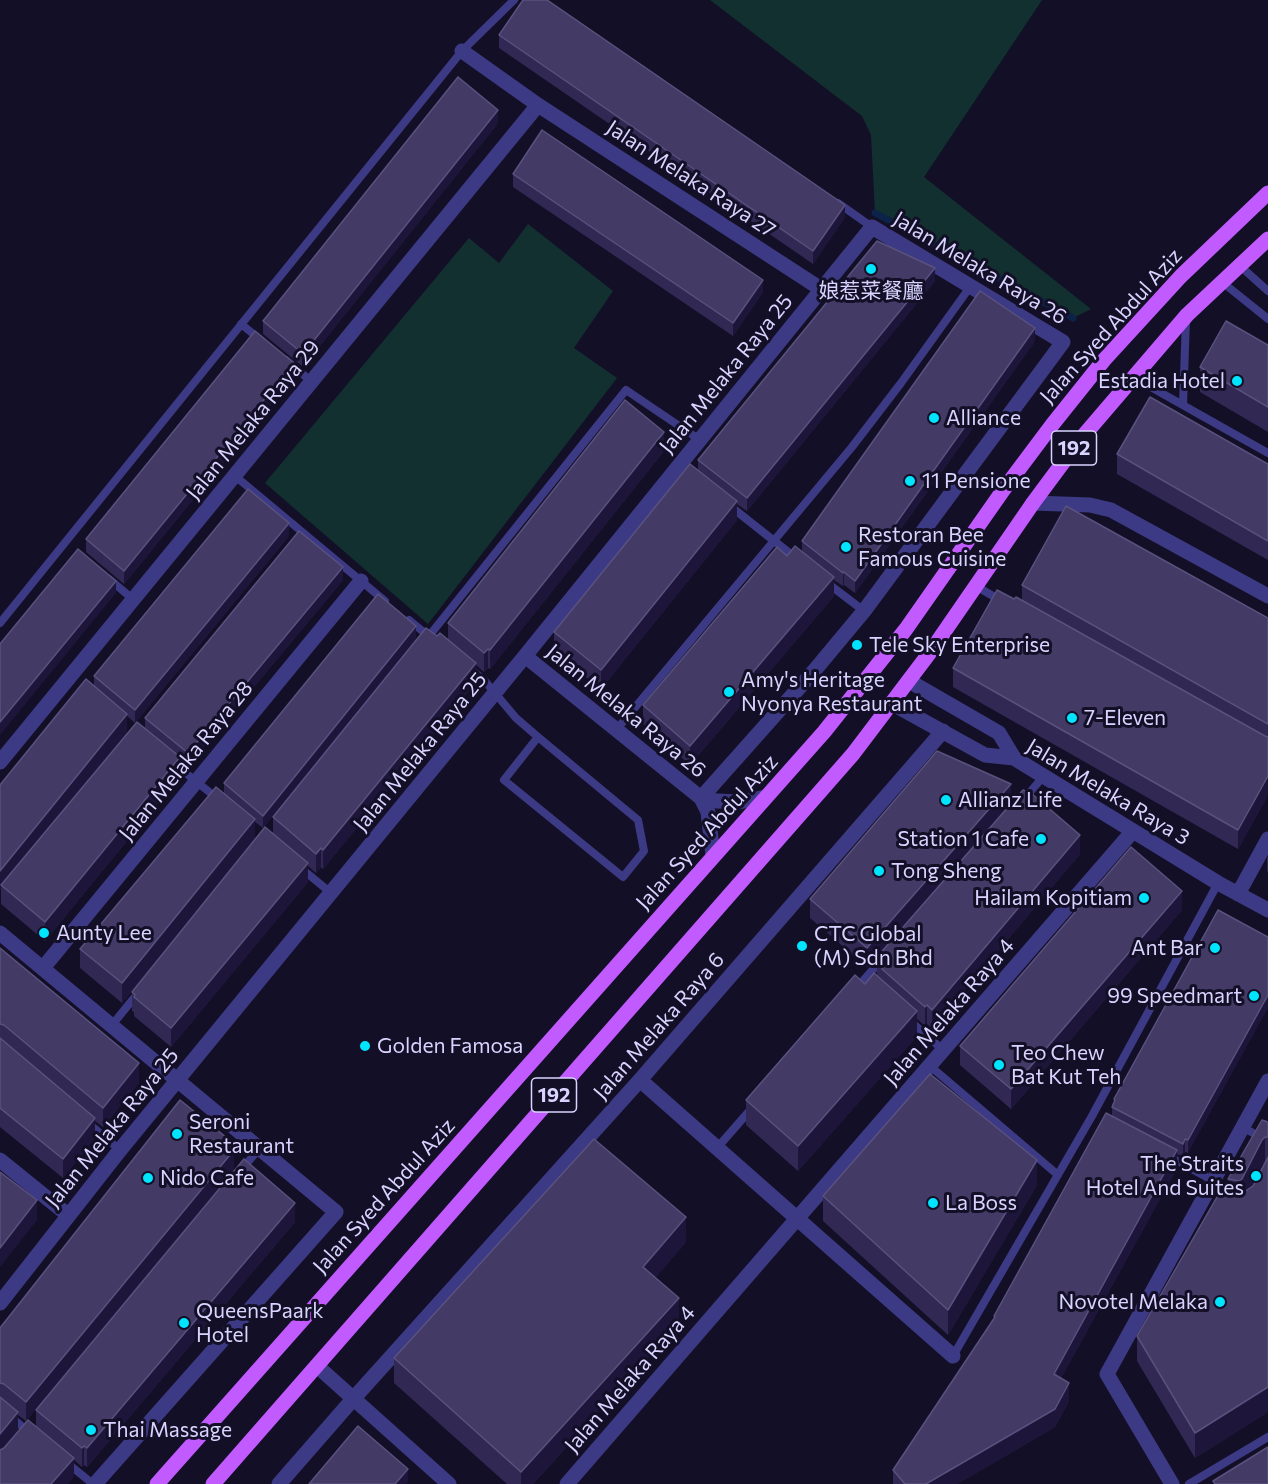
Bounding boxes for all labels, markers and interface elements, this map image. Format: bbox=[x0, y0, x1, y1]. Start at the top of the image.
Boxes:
street label: Jalan Melaka Raya 27 bbox=[602, 115, 780, 243]
street label: Jalan Melaka Raya 26 bbox=[889, 206, 1071, 330]
street label: Jalan Syed Abdul Aziz bbox=[1035, 243, 1187, 409]
marker: 娘惹菜餐廳 bbox=[864, 262, 878, 276]
place label: 娘惹菜餐廳 bbox=[819, 278, 923, 304]
street label: Jalan Melaka Raya 25 bbox=[654, 289, 798, 459]
street label: Jalan Melaka Raya 29 bbox=[181, 335, 325, 505]
place label: Estadia Hotel bbox=[1098, 368, 1225, 394]
marker: Estadia Hotel bbox=[1230, 374, 1244, 388]
place label: Alliance bbox=[946, 405, 1021, 431]
marker: Alliance bbox=[927, 411, 941, 425]
road number: 192 bbox=[1052, 431, 1096, 465]
place label: 11 Pensione bbox=[922, 468, 1031, 494]
marker: 11 Pensione bbox=[903, 474, 917, 488]
place label: Restoran Bee Famous Cuisine bbox=[858, 522, 1006, 572]
marker: Restoran Bee Famous Cuisine bbox=[839, 540, 853, 554]
place label: Tele Sky Enterprise bbox=[869, 632, 1050, 658]
marker: Tele Sky Enterprise bbox=[850, 638, 864, 652]
street label: Jalan Melaka Raya 26 bbox=[541, 639, 711, 783]
street label: Jalan Melaka Raya 25 bbox=[348, 667, 492, 837]
place label: Amy's Heritage Nyonya Restaurant bbox=[741, 667, 922, 717]
street label: Jalan Melaka Raya 28 bbox=[114, 676, 258, 846]
marker: Amy's Heritage Nyonya Restaurant bbox=[722, 685, 736, 699]
place label: 7-Eleven bbox=[1084, 705, 1166, 731]
marker: 7-Eleven bbox=[1065, 711, 1079, 725]
street label: Jalan Melaka Raya 3 bbox=[1022, 733, 1194, 851]
street label: Jalan Syed Abdul Aziz bbox=[631, 749, 783, 915]
place label: Allianz Life bbox=[958, 787, 1062, 813]
marker: Allianz Life bbox=[939, 793, 953, 807]
place label: Station 1 Cafe bbox=[897, 826, 1029, 852]
marker: Station 1 Cafe bbox=[1034, 832, 1048, 846]
place label: Tong Sheng bbox=[891, 858, 1002, 884]
marker: Tong Sheng bbox=[872, 864, 886, 878]
place label: Hailam Kopitiam bbox=[974, 885, 1132, 911]
marker: Hailam Kopitiam bbox=[1137, 891, 1151, 905]
place label: Aunty Lee bbox=[56, 920, 152, 946]
place label: CTC Global (M) Sdn Bhd bbox=[814, 921, 933, 971]
marker: Aunty Lee bbox=[37, 926, 51, 940]
street label: Jalan Melaka Raya 4 bbox=[878, 933, 1020, 1091]
place label: Ant Bar bbox=[1131, 935, 1203, 961]
marker: CTC Global (M) Sdn Bhd bbox=[795, 939, 809, 953]
marker: Ant Bar bbox=[1208, 941, 1222, 955]
street label: Jalan Melaka Raya 6 bbox=[588, 947, 730, 1105]
place label: 99 Speedmart bbox=[1107, 983, 1242, 1009]
marker: 99 Speedmart bbox=[1247, 989, 1261, 1003]
place label: Golden Famosa bbox=[377, 1033, 523, 1059]
marker: Golden Famosa bbox=[358, 1039, 372, 1053]
place label: Teo Chew Bat Kut Teh bbox=[1011, 1040, 1121, 1090]
street label: Jalan Melaka Raya 25 bbox=[40, 1043, 184, 1213]
marker: Teo Chew Bat Kut Teh bbox=[992, 1058, 1006, 1072]
road number: 192 bbox=[532, 1078, 576, 1112]
place label: Seroni Restaurant bbox=[189, 1109, 294, 1159]
street label: Jalan Syed Abdul Aziz bbox=[308, 1113, 460, 1279]
marker: Seroni Restaurant bbox=[170, 1127, 184, 1141]
place label: The Straits Hotel And Suites bbox=[1086, 1151, 1244, 1201]
place label: Nido Cafe bbox=[160, 1165, 254, 1191]
marker: The Straits Hotel And Suites bbox=[1249, 1169, 1263, 1183]
marker: Nido Cafe bbox=[141, 1171, 155, 1185]
place label: La Boss bbox=[945, 1190, 1017, 1216]
marker: La Boss bbox=[926, 1196, 940, 1210]
place label: Novotel Melaka bbox=[1058, 1289, 1208, 1315]
marker: Novotel Melaka bbox=[1213, 1295, 1227, 1309]
place label: QueensPaark Hotel bbox=[196, 1298, 324, 1348]
street label: Jalan Melaka Raya 4 bbox=[559, 1300, 701, 1458]
marker: QueensPaark Hotel bbox=[177, 1316, 191, 1330]
place label: Thai Massage bbox=[103, 1417, 232, 1443]
marker: Thai Massage bbox=[84, 1423, 98, 1437]

